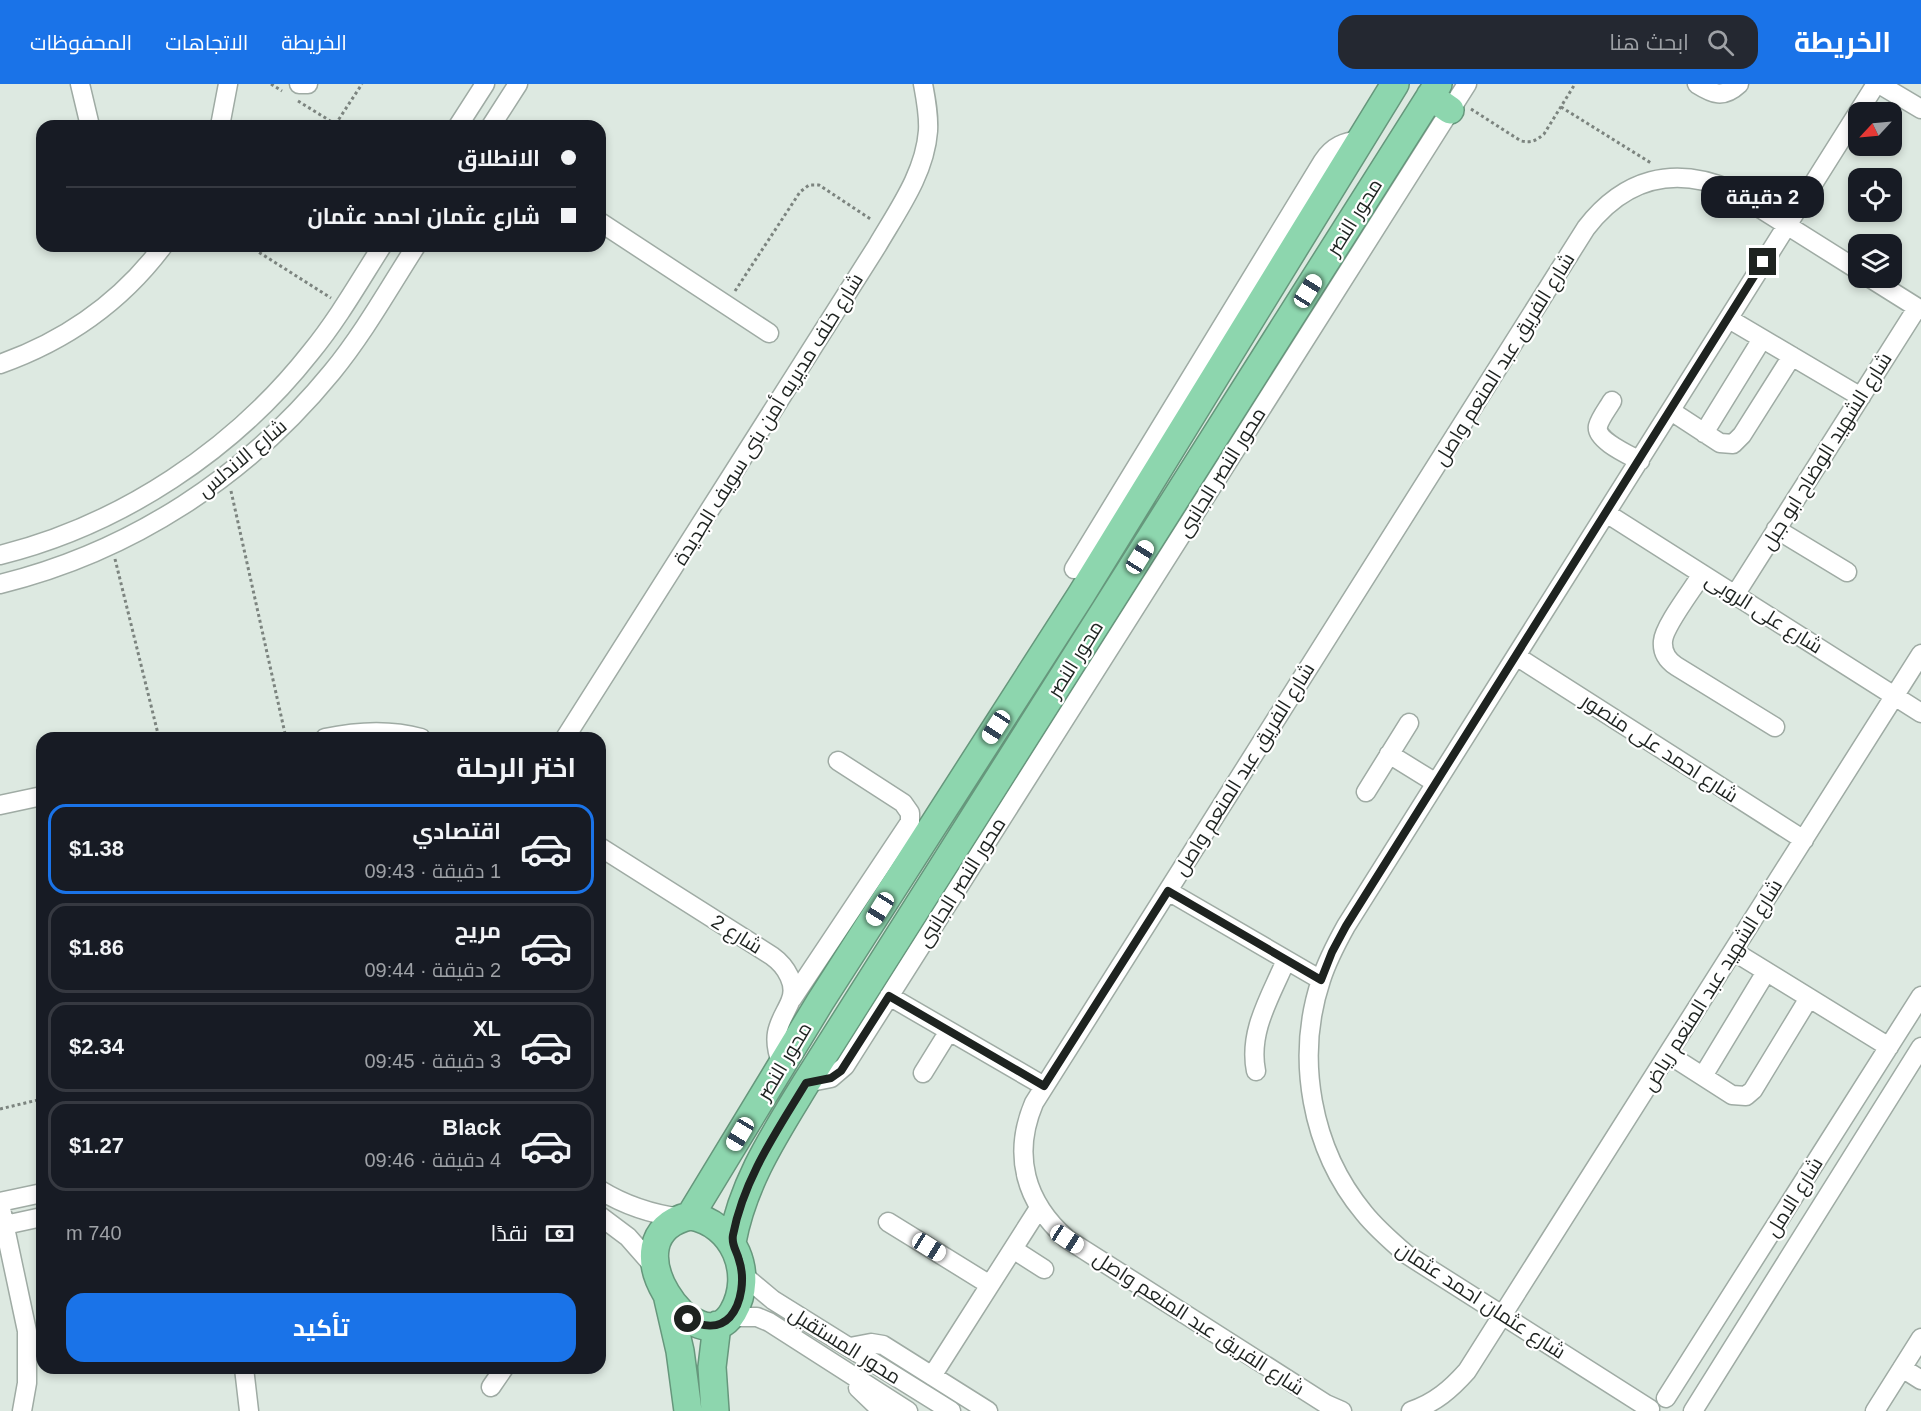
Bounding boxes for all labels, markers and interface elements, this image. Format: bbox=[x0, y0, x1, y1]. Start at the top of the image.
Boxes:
search box bbox=[1338, 15, 1758, 69]
icon: search bbox=[1704, 26, 1737, 59]
text: الخريطة bbox=[1794, 27, 1891, 58]
text: ابحث هنا bbox=[1609, 30, 1689, 55]
text: المحفوظات bbox=[30, 31, 132, 54]
text: الاتجاهات bbox=[165, 31, 248, 54]
text: الخريطة bbox=[281, 31, 347, 54]
north arrow bbox=[1848, 102, 1902, 156]
map controls bbox=[1848, 102, 1902, 288]
text: الانطلاق bbox=[457, 146, 540, 171]
button: locate bbox=[1848, 168, 1902, 222]
street label: محور النصر bbox=[1321, 175, 1387, 261]
callout: 2 دقيقة bbox=[1702, 175, 1824, 217]
text: 2 دقيقة bbox=[1726, 186, 1799, 208]
text: شارع عثمان احمد عثمان bbox=[307, 204, 540, 229]
button: layers bbox=[1848, 234, 1902, 288]
route end bbox=[1749, 248, 1776, 275]
street label: شارع الفريق عبد المنعم واصل bbox=[1429, 249, 1581, 471]
street label: شارع خلف مديريه أمن بنى سويف الجديدة bbox=[668, 269, 870, 570]
car bbox=[1291, 271, 1325, 311]
street label: شارع الشهيد الوضاح ابو جبل bbox=[1756, 348, 1898, 555]
street label: محور النصر الجانبى bbox=[1172, 403, 1271, 542]
street label: شارع الاندلس bbox=[193, 415, 293, 504]
car bbox=[1123, 537, 1157, 577]
street label: شارع على الروبى bbox=[1700, 568, 1826, 660]
street label: محور النصر bbox=[1042, 617, 1108, 703]
street label: شارع الفريق عبد المنعم واصل bbox=[1169, 659, 1321, 881]
street label: شارع احمد على منصور bbox=[1575, 689, 1742, 809]
car bbox=[979, 707, 1013, 747]
text: اختر الرحلة bbox=[456, 753, 576, 783]
street label: محور النصر الجانبى bbox=[912, 813, 1011, 952]
text: اقتصادي bbox=[412, 819, 501, 844]
icon: car bbox=[519, 822, 573, 876]
text: $1.38 bbox=[69, 836, 124, 861]
text: 1 دقيقة · 09:43 bbox=[364, 860, 501, 882]
street label: شارع الشهيد عبد المنعم رياض bbox=[1638, 875, 1789, 1096]
car bbox=[863, 889, 897, 929]
street label: شارع 2 bbox=[706, 910, 766, 961]
text: مريح bbox=[455, 918, 501, 943]
icon: car bbox=[519, 921, 573, 975]
text: $1.86 bbox=[69, 935, 124, 960]
text: 2 دقيقة · 09:44 bbox=[364, 959, 501, 981]
text: XL bbox=[473, 1016, 501, 1041]
street label: محور النصر bbox=[752, 1018, 817, 1105]
icon: car bbox=[519, 1020, 573, 1074]
text: $2.34 bbox=[69, 1034, 124, 1059]
text: 3 دقيقة · 09:45 bbox=[364, 1050, 501, 1072]
car bbox=[723, 1114, 757, 1154]
text: Black bbox=[442, 1115, 501, 1140]
icon: car bbox=[519, 1119, 573, 1173]
text: $1.27 bbox=[69, 1133, 124, 1158]
text: 4 دقيقة · 09:46 bbox=[364, 1149, 501, 1171]
street label: شارع الامل bbox=[1761, 1153, 1830, 1242]
icon: cash bbox=[543, 1217, 576, 1250]
text: نقدًا bbox=[490, 1221, 528, 1246]
text: 740 m bbox=[66, 1222, 122, 1244]
car bbox=[1047, 1222, 1087, 1256]
car bbox=[909, 1230, 949, 1264]
street label: شارع عثمان احمد عثمان bbox=[1391, 1237, 1570, 1365]
street label: شارع الفريق عبد المنعم واصل bbox=[1088, 1247, 1308, 1402]
button: تأكيد bbox=[66, 1293, 576, 1362]
street label: محور المستقبل bbox=[784, 1302, 905, 1390]
route start bbox=[674, 1305, 701, 1332]

